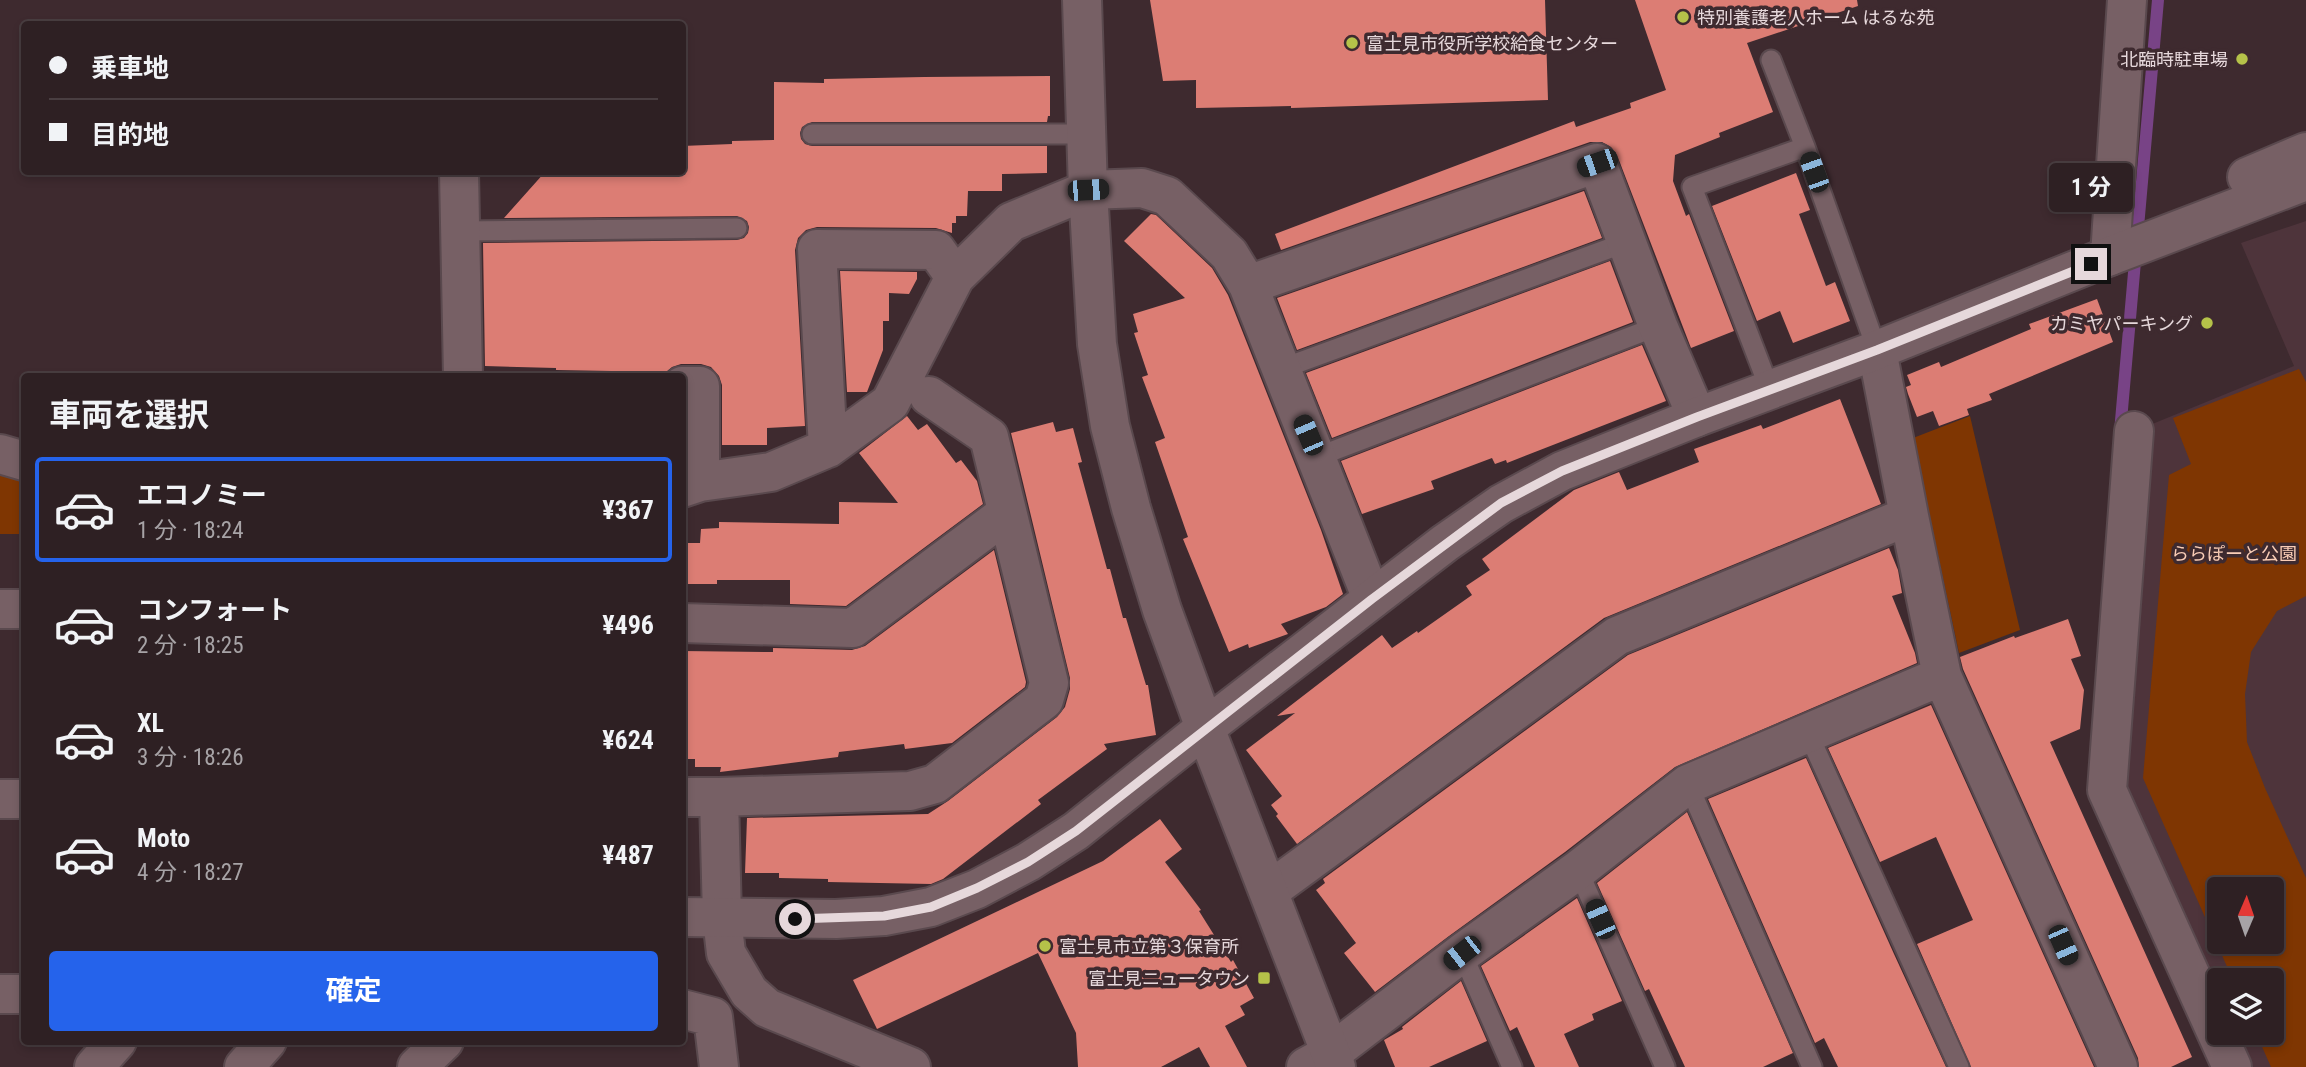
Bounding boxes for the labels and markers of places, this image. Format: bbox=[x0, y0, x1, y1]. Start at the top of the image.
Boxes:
place label: 特別養護老人ホーム はるな苑 bbox=[1697, 7, 1935, 28]
marker: 特別養護老人ホーム はるな苑 bbox=[1675, 9, 1691, 25]
place label: 富士見市役所学校給食センター bbox=[1366, 33, 1618, 54]
marker: 富士見市役所学校給食センター bbox=[1344, 35, 1360, 51]
place label: 北臨時駐車場 bbox=[2120, 49, 2228, 70]
marker: 北臨時駐車場 bbox=[2234, 51, 2250, 67]
place label: カミヤパーキング bbox=[2050, 313, 2193, 334]
marker: カミヤパーキング bbox=[2199, 315, 2215, 331]
place label: 富士見市立第３保育所 bbox=[1059, 936, 1239, 957]
marker: 富士見市立第３保育所 bbox=[1037, 938, 1053, 954]
place label: 富士見ニュータウン bbox=[1088, 968, 1250, 989]
marker: 富士見ニュータウン bbox=[1256, 970, 1272, 986]

